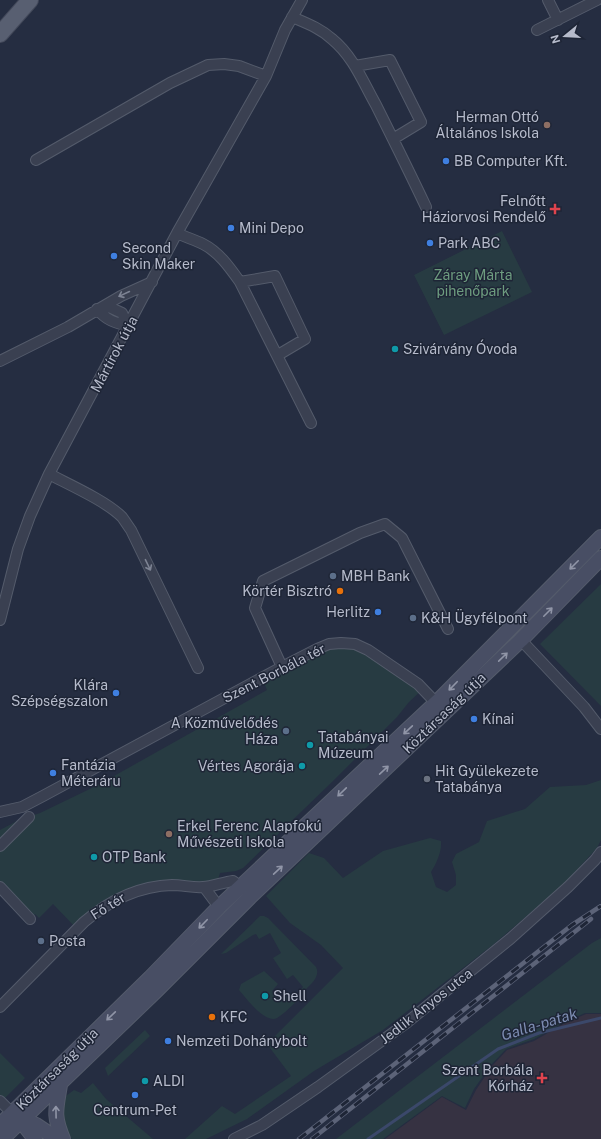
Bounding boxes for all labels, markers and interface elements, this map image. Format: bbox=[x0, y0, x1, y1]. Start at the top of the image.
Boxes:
north arrow bbox=[545, 16, 585, 56]
text: N bbox=[548, 33, 563, 45]
place label: Herman Ottó Általános Iskola bbox=[436, 109, 539, 141]
marker: Herman Ottó Általános Iskola bbox=[542, 120, 552, 130]
place label: BB Computer Kft. bbox=[454, 153, 567, 169]
marker: BB Computer Kft. bbox=[441, 156, 451, 166]
place label: Felnőtt Háziorvosi Rendelő bbox=[422, 193, 546, 225]
marker: Felnőtt Háziorvosi Rendelő bbox=[549, 203, 561, 215]
place label: Mini Depo bbox=[239, 220, 304, 236]
marker: Mini Depo bbox=[226, 223, 236, 233]
place label: Park ABC bbox=[438, 235, 500, 251]
marker: Park ABC bbox=[425, 238, 435, 248]
place label: Second Skin Maker bbox=[122, 240, 195, 272]
marker: Second Skin Maker bbox=[109, 251, 119, 261]
park label: Záray Márta pihenőpark bbox=[434, 267, 512, 299]
one-way arrow bbox=[119, 291, 131, 298]
street label: Mártírok útja bbox=[87, 313, 141, 395]
place label: Szivárvány Óvoda bbox=[403, 339, 517, 357]
marker: Szivárvány Óvoda bbox=[390, 344, 400, 354]
one-way arrow bbox=[145, 559, 152, 571]
one-way arrow bbox=[569, 560, 579, 570]
place label: MBH Bank bbox=[341, 568, 410, 584]
marker: MBH Bank bbox=[328, 571, 338, 581]
place label: Körtér Bisztró bbox=[242, 583, 332, 599]
marker: Körtér Bisztró bbox=[335, 586, 345, 596]
place label: Herlitz bbox=[326, 604, 370, 620]
marker: Herlitz bbox=[373, 607, 383, 617]
one-way arrow bbox=[543, 607, 553, 617]
place label: K&H Ügyfélpont bbox=[421, 608, 527, 626]
marker: K&H Ügyfélpont bbox=[408, 613, 418, 623]
street label: Szent Borbála tér bbox=[220, 640, 328, 706]
one-way arrow bbox=[498, 652, 508, 662]
street label: Köztársaság útja bbox=[399, 669, 489, 757]
place label: Klára Szépségszalon bbox=[11, 677, 108, 709]
one-way arrow bbox=[448, 681, 457, 691]
marker: Klára Szépségszalon bbox=[111, 688, 121, 698]
place label: Kínai bbox=[482, 711, 514, 727]
marker: Kínai bbox=[469, 714, 479, 724]
place label: A Közművelődés Háza bbox=[171, 715, 278, 747]
one-way arrow bbox=[403, 725, 413, 734]
marker: A Közművelődés Háza bbox=[281, 726, 291, 736]
place label: Tatabányai Múzeum bbox=[318, 729, 388, 761]
marker: Tatabányai Múzeum bbox=[305, 740, 315, 750]
place label: Fantázia Méteráru bbox=[61, 757, 121, 789]
place label: Vértes Agorája bbox=[198, 758, 294, 774]
marker: Vértes Agorája bbox=[297, 761, 307, 771]
place label: Hit Gyülekezete Tatabánya bbox=[435, 763, 539, 795]
one-way arrow bbox=[379, 766, 389, 775]
marker: Fantázia Méteráru bbox=[48, 768, 58, 778]
marker: Hit Gyülekezete Tatabánya bbox=[422, 774, 432, 784]
one-way arrow bbox=[337, 787, 347, 796]
place label: Erkel Ferenc Alapfokú Művészeti Iskola bbox=[177, 818, 322, 850]
marker: Erkel Ferenc Alapfokú Művészeti Iskola bbox=[164, 829, 174, 839]
place label: OTP Bank bbox=[102, 849, 166, 865]
marker: OTP Bank bbox=[89, 852, 99, 862]
one-way arrow bbox=[273, 865, 283, 875]
street label: Fő tér bbox=[88, 889, 128, 923]
one-way arrow bbox=[198, 919, 208, 929]
place label: Posta bbox=[49, 933, 86, 949]
marker: Posta bbox=[36, 936, 46, 946]
street label: Jedlik Ányos utca bbox=[376, 964, 475, 1047]
place label: Shell bbox=[273, 988, 307, 1004]
marker: Shell bbox=[260, 991, 270, 1001]
water label: Galla-patak bbox=[499, 1004, 580, 1044]
place label: KFC bbox=[220, 1009, 248, 1025]
one-way arrow bbox=[106, 1011, 116, 1021]
marker: KFC bbox=[207, 1012, 217, 1022]
street label: Köztársaság útja bbox=[13, 1025, 101, 1113]
place label: Nemzeti Dohánybolt bbox=[176, 1033, 307, 1049]
marker: Nemzeti Dohánybolt bbox=[163, 1036, 173, 1046]
place label: Szent Borbála Kórház bbox=[442, 1062, 533, 1094]
marker: Szent Borbála Kórház bbox=[536, 1072, 548, 1084]
place label: ALDI bbox=[153, 1073, 185, 1089]
marker: ALDI bbox=[140, 1076, 150, 1086]
marker: Centrum-Pet bbox=[130, 1090, 140, 1100]
place label: Centrum-Pet bbox=[93, 1102, 177, 1118]
one-way arrow bbox=[52, 1106, 60, 1119]

